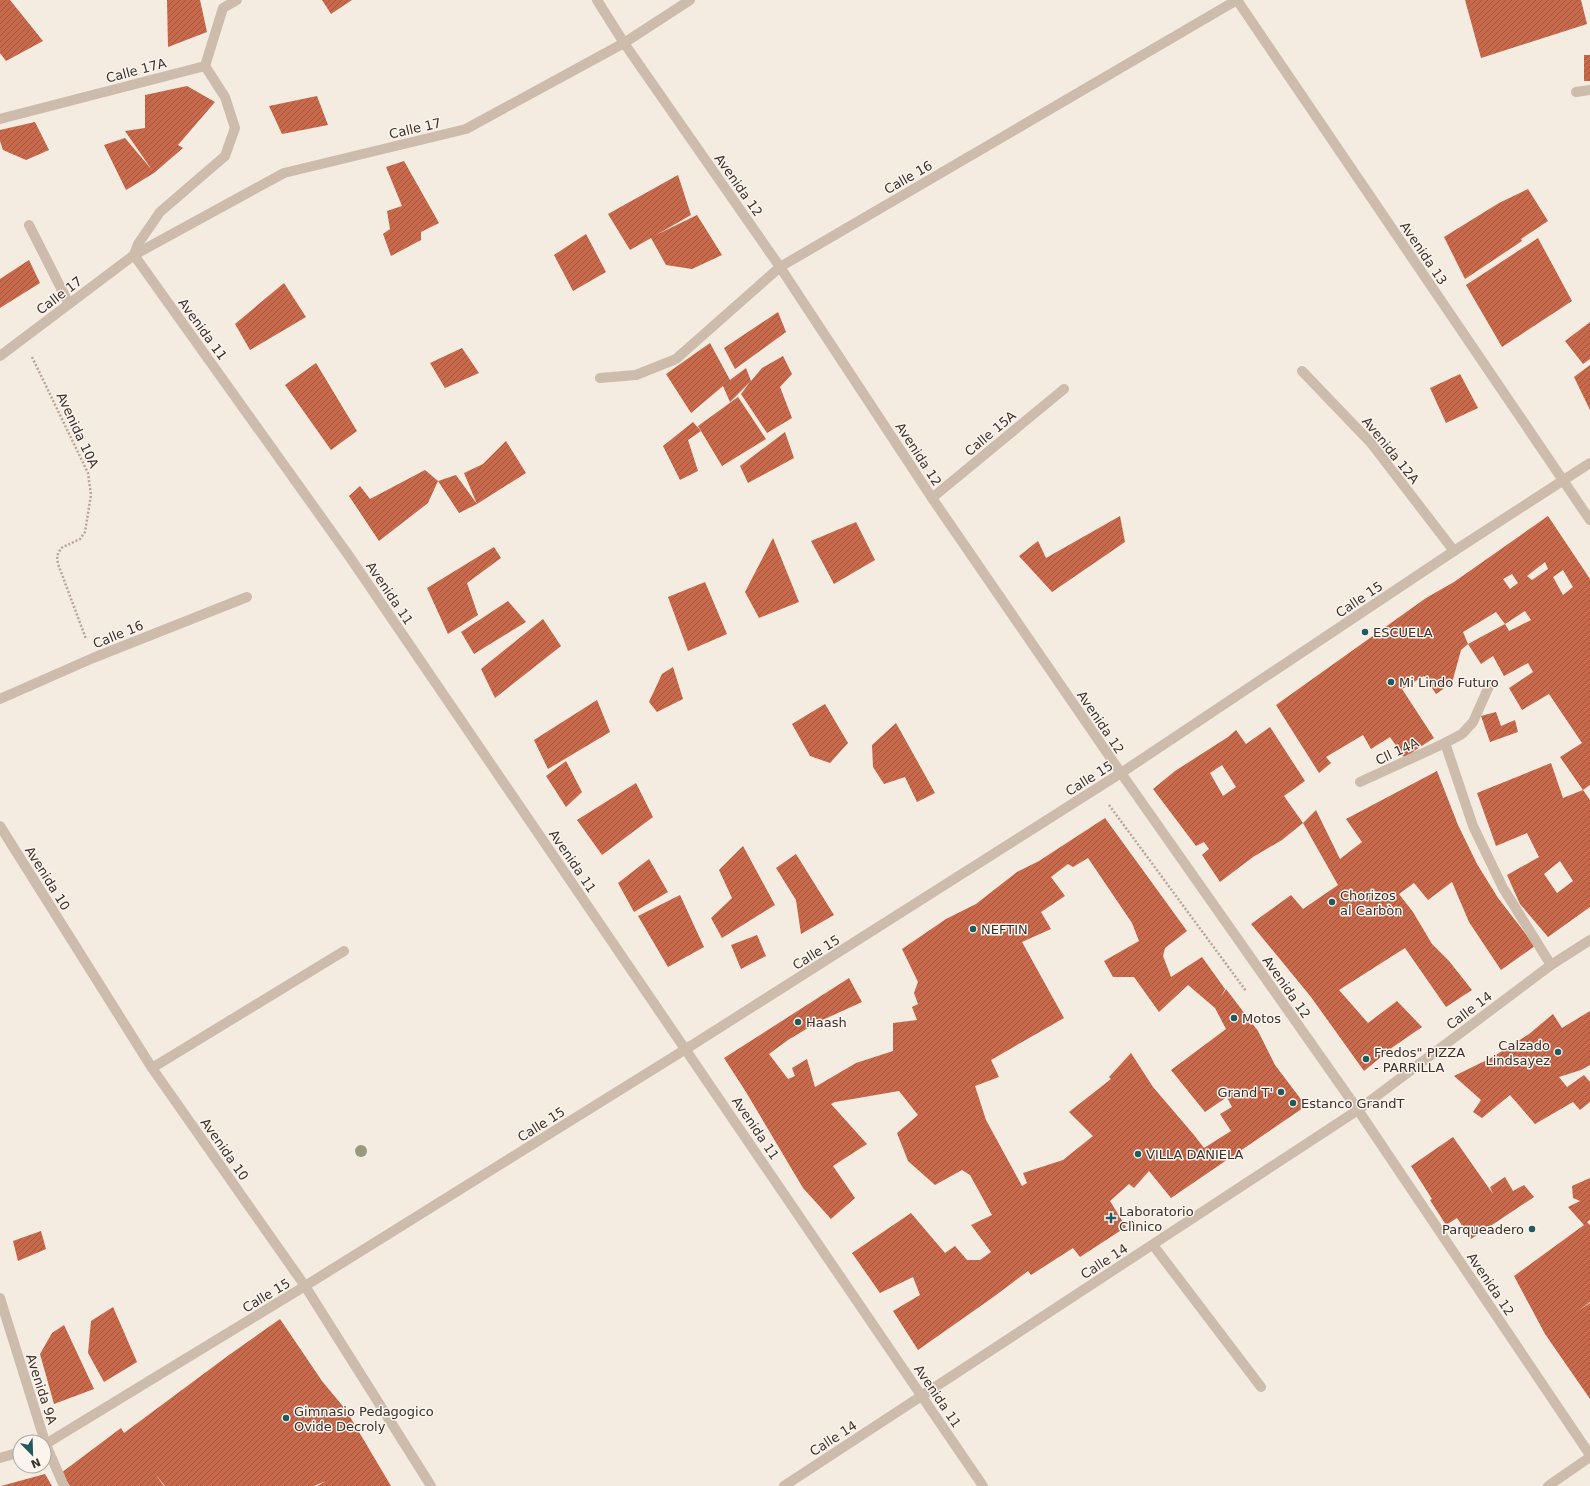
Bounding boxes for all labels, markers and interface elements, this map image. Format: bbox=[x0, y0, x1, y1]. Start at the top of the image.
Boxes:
street label: Calle 17A bbox=[104, 55, 168, 86]
street label: Calle 17 bbox=[388, 115, 443, 142]
street label: Avenida 12 bbox=[712, 151, 766, 219]
street label: Calle 16 bbox=[882, 158, 935, 197]
street label: Avenida 13 bbox=[1397, 219, 1450, 288]
street label: Calle 17 bbox=[34, 273, 85, 317]
street label: Avenida 11 bbox=[175, 296, 230, 363]
street label: Avenida 10A bbox=[54, 390, 102, 470]
street label: Calle 15A bbox=[962, 408, 1019, 459]
street label: Avenida 12A bbox=[1359, 414, 1422, 487]
street label: Avenida 12 bbox=[893, 420, 945, 489]
street label: Avenida 11 bbox=[363, 559, 416, 628]
street label: Calle 15 bbox=[1333, 578, 1385, 620]
street label: Calle 16 bbox=[91, 618, 146, 651]
place label: ESCUELA bbox=[1373, 625, 1433, 640]
marker: ESCUELA bbox=[1360, 627, 1370, 637]
place label: Mi Lindo Futuro bbox=[1399, 675, 1499, 690]
marker: Mi Lindo Futuro bbox=[1386, 677, 1396, 687]
street label: Avenida 12 bbox=[1074, 688, 1127, 757]
street label: Cll 14A bbox=[1373, 735, 1421, 768]
street label: Calle 15 bbox=[1063, 758, 1116, 799]
street label: Avenida 11 bbox=[546, 827, 599, 896]
street label: Avenida 10 bbox=[22, 844, 73, 913]
place label: Chorizos al Carbòn bbox=[1340, 888, 1403, 918]
marker: Chorizos al Carbòn bbox=[1327, 897, 1337, 907]
place label: NEFTIN bbox=[981, 922, 1028, 937]
marker: NEFTIN bbox=[968, 924, 978, 934]
street label: Calle 15 bbox=[790, 932, 843, 973]
street label: Avenida 12 bbox=[1260, 953, 1314, 1021]
street label: Calle 14 bbox=[1444, 988, 1495, 1032]
place label: Motos bbox=[1242, 1011, 1281, 1026]
marker: Motos bbox=[1229, 1013, 1239, 1023]
place label: Haash bbox=[806, 1015, 847, 1030]
marker: Haash bbox=[793, 1017, 803, 1027]
place label: Calzado Lindsayez bbox=[1485, 1038, 1550, 1068]
place label: Fredos" PIZZA - PARRILLA bbox=[1374, 1045, 1465, 1075]
marker: Calzado Lindsayez bbox=[1553, 1047, 1563, 1057]
marker: Fredos" PIZZA - PARRILLA bbox=[1361, 1054, 1371, 1064]
place label: Grand T' bbox=[1217, 1085, 1273, 1100]
marker: Grand T' bbox=[1276, 1087, 1286, 1097]
street label: Avenida 11 bbox=[729, 1094, 782, 1163]
place label: Estanco GrandT bbox=[1301, 1096, 1404, 1111]
marker: Estanco GrandT bbox=[1288, 1098, 1298, 1108]
street label: Calle 15 bbox=[515, 1104, 568, 1145]
street label: Avenida 10 bbox=[198, 1115, 252, 1183]
place label: VILLA DANIELA bbox=[1146, 1147, 1244, 1162]
marker: VILLA DANIELA bbox=[1133, 1149, 1143, 1159]
place label: Laboratorio Clìnico bbox=[1119, 1204, 1194, 1234]
marker: Laboratorio Clìnico bbox=[1106, 1213, 1116, 1223]
place label: Parqueadero bbox=[1442, 1222, 1524, 1237]
marker: Parqueadero bbox=[1527, 1224, 1537, 1234]
street label: Calle 14 bbox=[1078, 1241, 1131, 1282]
street label: Avenida 12 bbox=[1464, 1250, 1517, 1319]
street label: Calle 15 bbox=[240, 1275, 293, 1315]
street label: Avenida 9A bbox=[23, 1352, 60, 1426]
street label: Avenida 11 bbox=[911, 1362, 964, 1431]
place label: Gimnasio Pedagogico Ovide Decroly bbox=[294, 1404, 434, 1434]
marker: Gimnasio Pedagogico Ovide Decroly bbox=[281, 1413, 291, 1423]
street label: Calle 14 bbox=[807, 1418, 860, 1459]
north arrow bbox=[12, 1434, 52, 1474]
text: N bbox=[29, 1455, 42, 1471]

